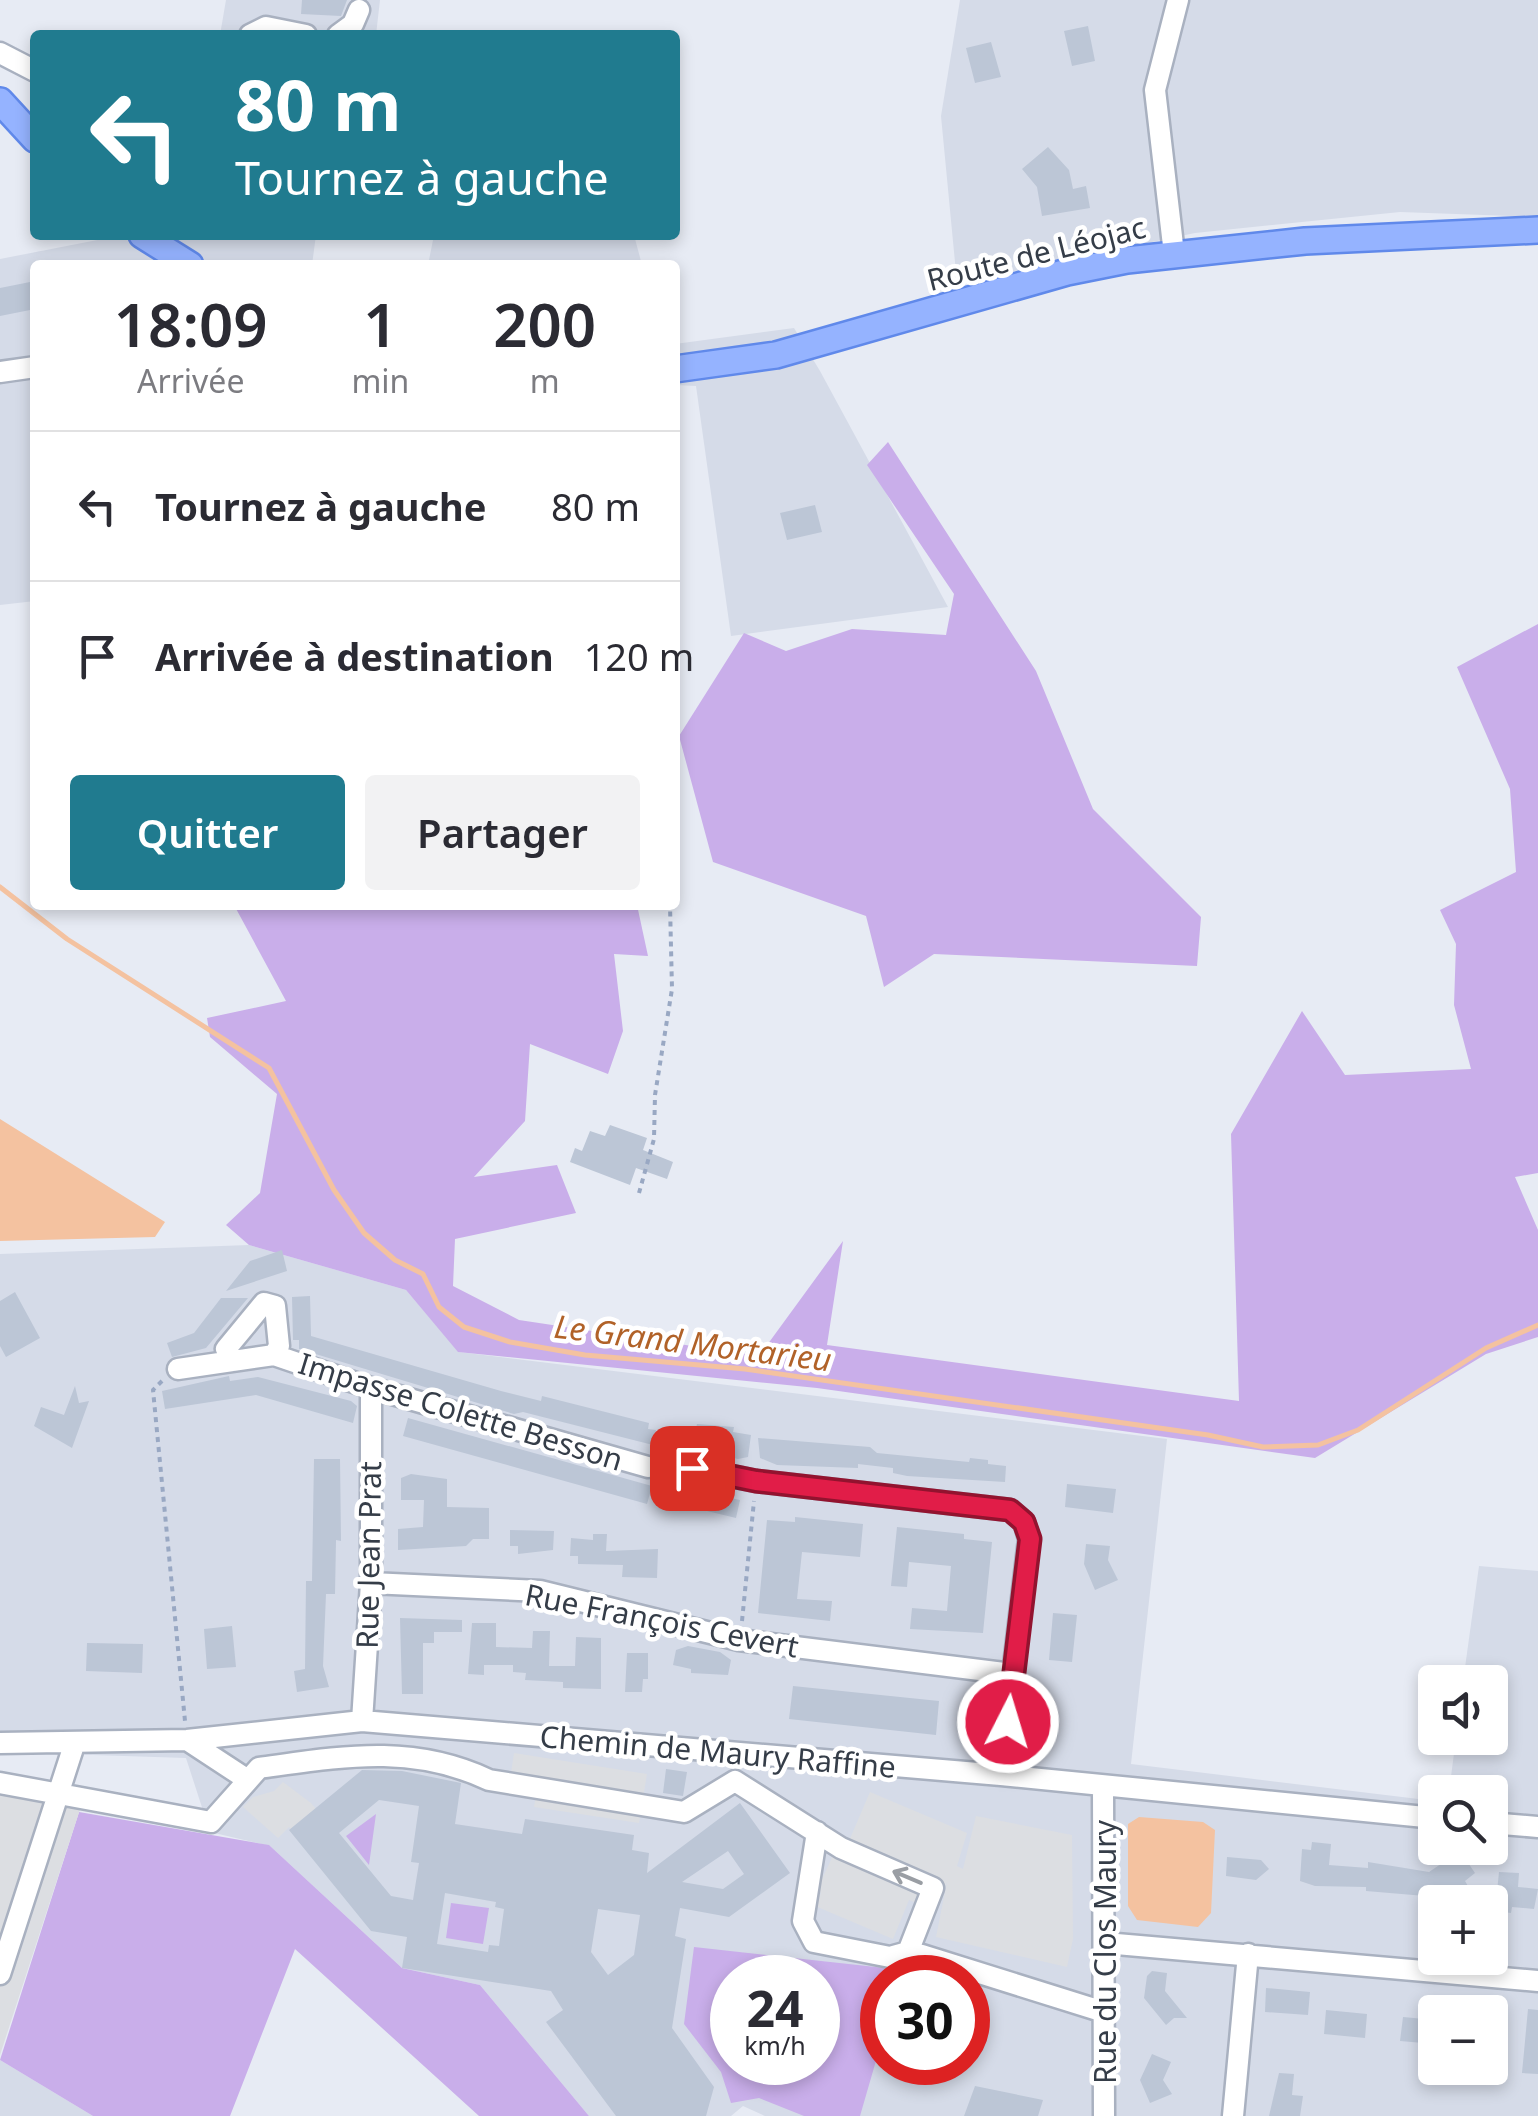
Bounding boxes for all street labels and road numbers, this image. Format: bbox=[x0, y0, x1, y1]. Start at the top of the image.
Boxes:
street label: Route de Léojac bbox=[922, 206, 1150, 300]
street label: Impasse Colette Besson bbox=[294, 1342, 628, 1480]
street label: Rue Jean Prat bbox=[346, 1461, 390, 1649]
street label: Rue François Cevert bbox=[522, 1573, 802, 1667]
street label: Chemin de Maury Raffine bbox=[538, 1715, 898, 1787]
street label: Rue du Clos Maury bbox=[1084, 1819, 1125, 2084]

